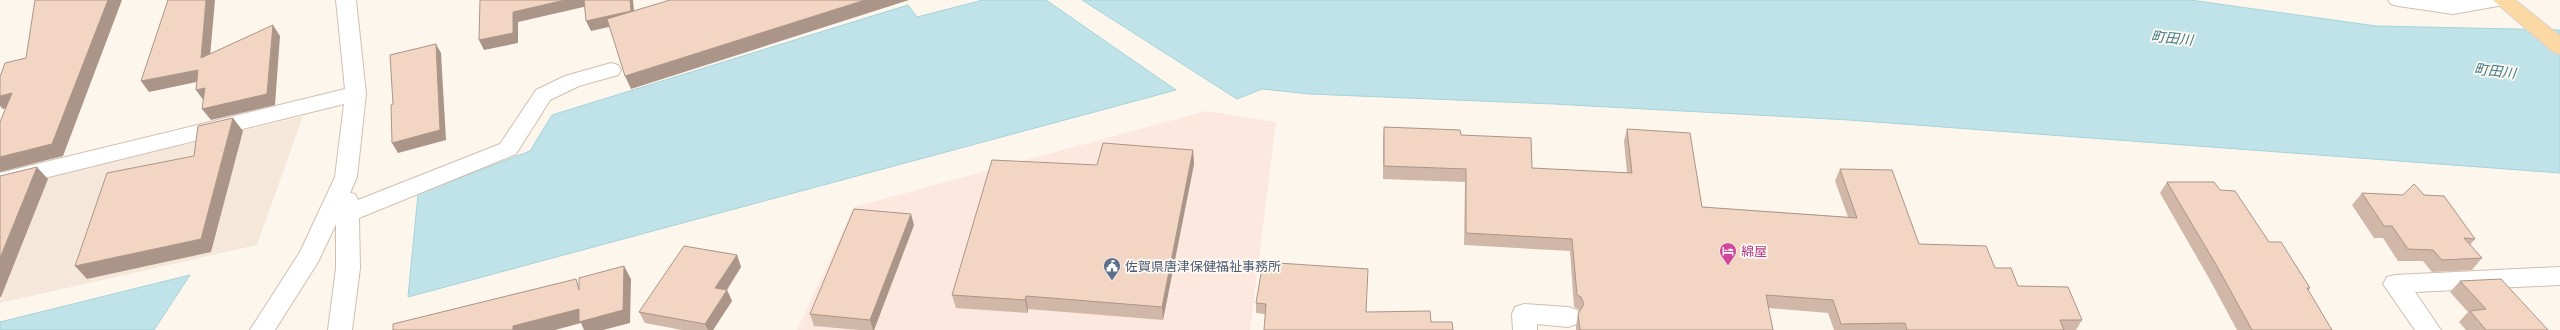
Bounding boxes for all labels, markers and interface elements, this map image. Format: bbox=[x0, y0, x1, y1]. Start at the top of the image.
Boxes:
water label: 町田川 bbox=[2150, 28, 2196, 48]
water label: 町田川 bbox=[2473, 61, 2519, 82]
hotel icon: 綿屋 bbox=[1718, 241, 1738, 266]
place label: 綿屋 bbox=[1741, 244, 1767, 259]
public building icon: 佐賀県唐津保健福祉事務所 bbox=[1102, 256, 1122, 281]
place label: 佐賀県唐津保健福祉事務所 bbox=[1125, 259, 1281, 274]

